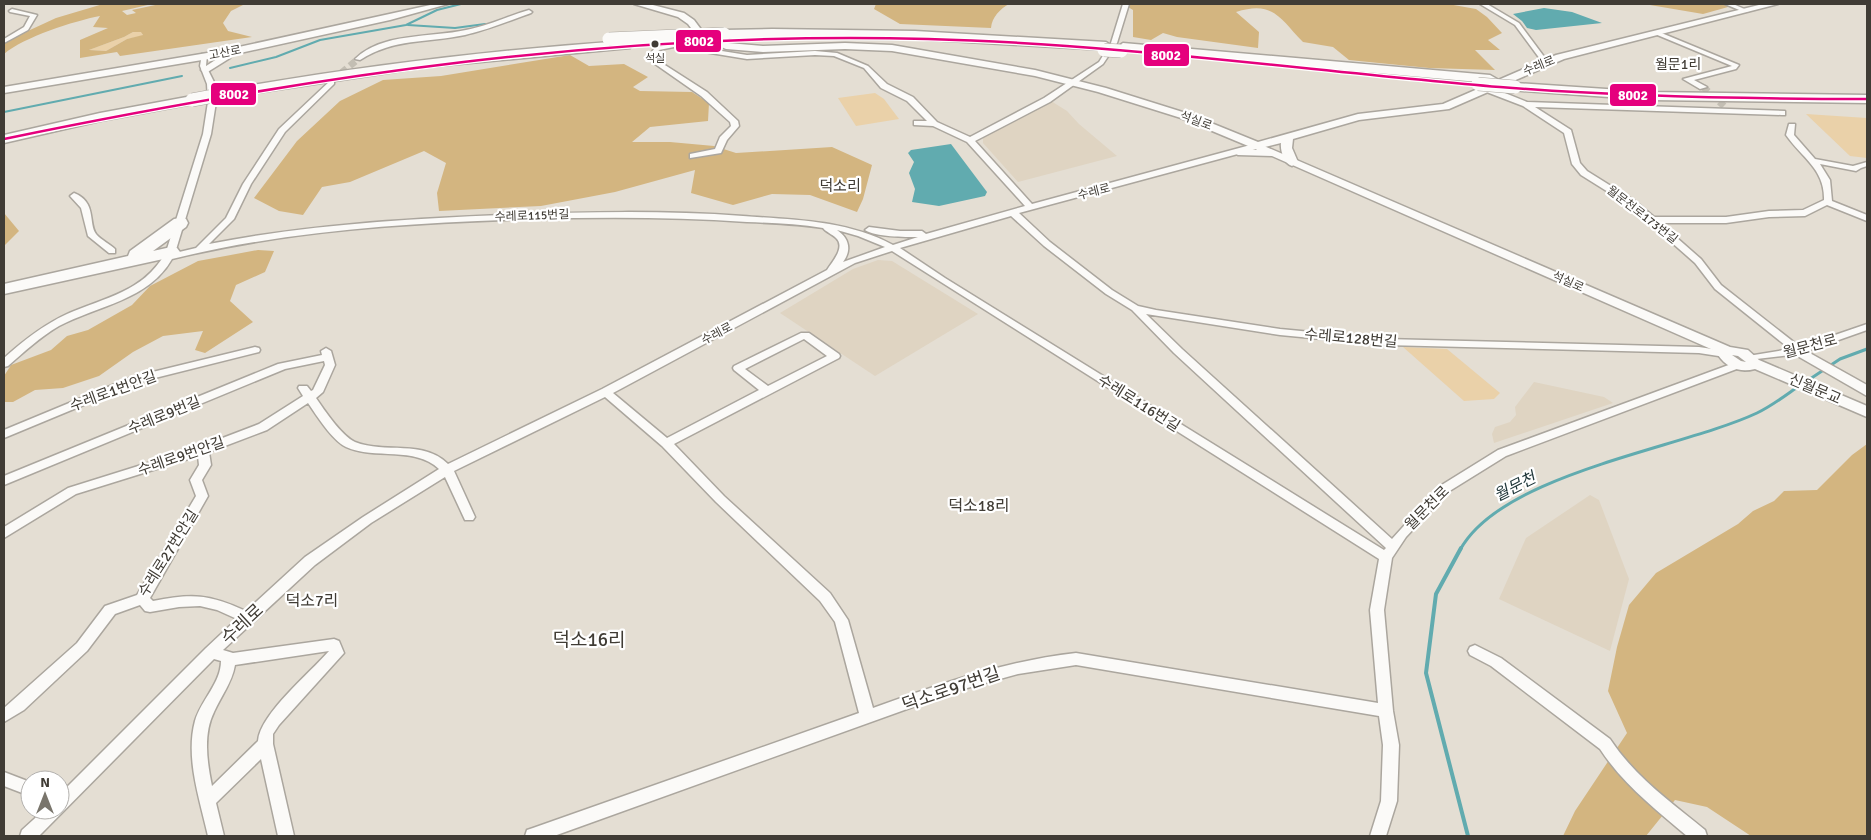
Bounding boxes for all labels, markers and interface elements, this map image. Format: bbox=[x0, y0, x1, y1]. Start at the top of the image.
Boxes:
line badge: 8002 bbox=[675, 29, 722, 53]
text: 8002 bbox=[684, 33, 714, 50]
marker: 석실 bbox=[650, 39, 660, 49]
street label: 고산로 bbox=[207, 42, 243, 64]
line badge: 8002 bbox=[1143, 43, 1190, 67]
text: 8002 bbox=[1151, 47, 1181, 64]
place label: 석실 bbox=[645, 52, 665, 65]
street label: 수레로 bbox=[1521, 53, 1557, 79]
district label: 월문1리 bbox=[1655, 56, 1701, 73]
line badge: 8002 bbox=[210, 82, 257, 106]
line badge: 8002 bbox=[1609, 83, 1657, 107]
text: 8002 bbox=[219, 86, 249, 103]
text: 8002 bbox=[1618, 87, 1648, 104]
street label: 석실로 bbox=[1178, 108, 1214, 134]
district label: 덕소리 bbox=[819, 177, 861, 195]
street label: 수레로 bbox=[1076, 181, 1112, 203]
street label: 월문천로173번길 bbox=[1604, 183, 1680, 247]
street label: 수레로115번길 bbox=[494, 207, 570, 225]
street label: 석실로 bbox=[1550, 268, 1586, 296]
street label: 수레로 bbox=[699, 320, 735, 348]
street label: 수레로128번길 bbox=[1304, 325, 1398, 351]
street label: 월문천로 bbox=[1781, 330, 1839, 362]
street label: 수레로1번안길 bbox=[67, 367, 159, 415]
street label: 신월문교 bbox=[1786, 370, 1844, 408]
street label: 수레로116번길 bbox=[1095, 371, 1183, 435]
street label: 수레로9번길 bbox=[125, 392, 203, 438]
street label: 수레로9번안길 bbox=[135, 433, 227, 479]
water label: 월문천 bbox=[1491, 467, 1541, 506]
street label: 월문천로 bbox=[1401, 482, 1453, 534]
district label: 덕소18리 bbox=[948, 496, 1010, 516]
street label: 수레로27번안길 bbox=[134, 506, 202, 600]
district label: 덕소7리 bbox=[286, 591, 338, 611]
street label: 수레로 bbox=[216, 599, 268, 649]
district label: 덕소16리 bbox=[553, 628, 625, 652]
street label: 덕소로97번길 bbox=[899, 662, 1003, 716]
north arrow bbox=[20, 770, 70, 820]
text: N bbox=[40, 774, 50, 791]

